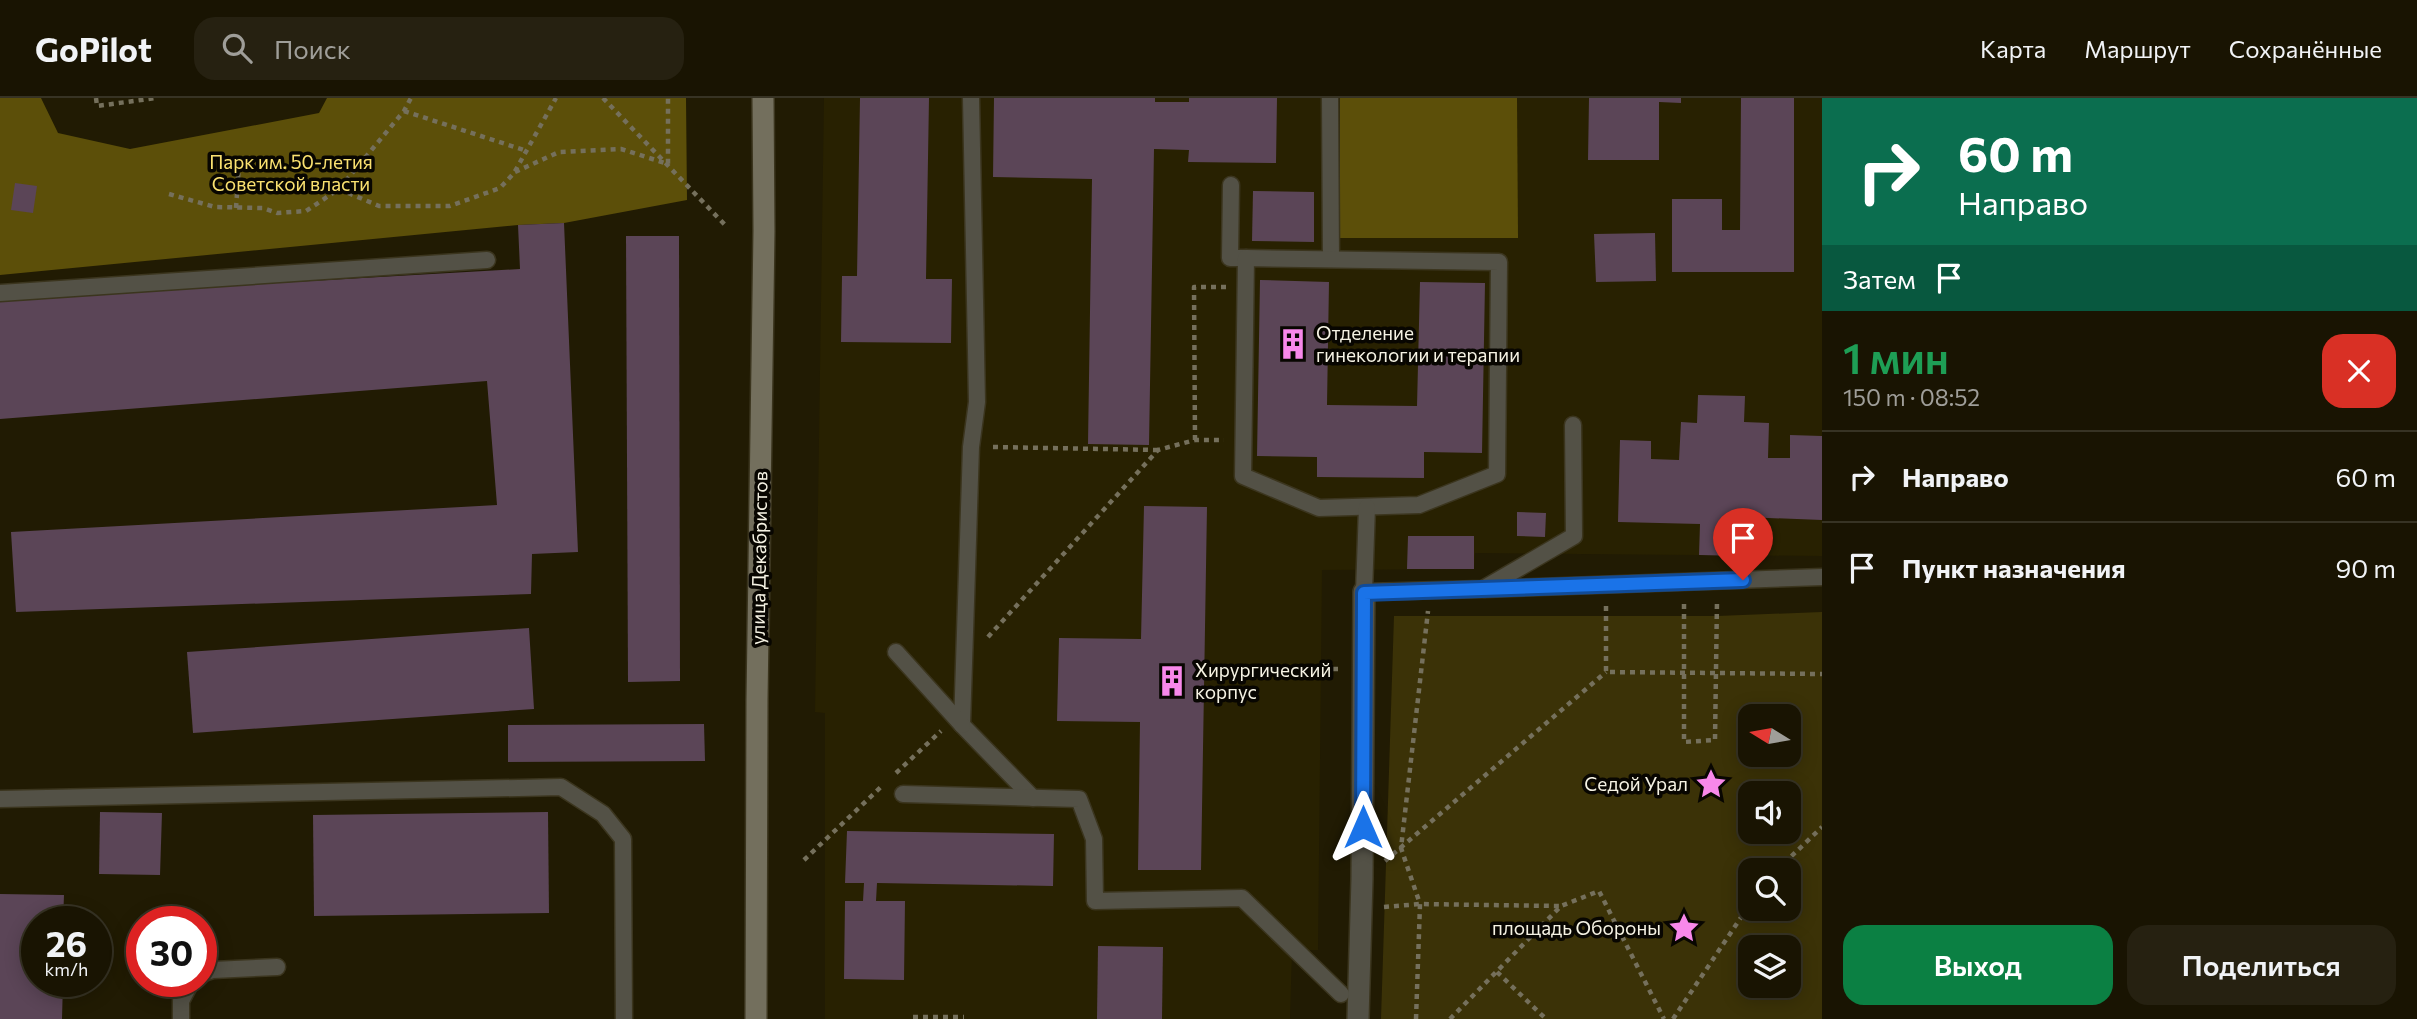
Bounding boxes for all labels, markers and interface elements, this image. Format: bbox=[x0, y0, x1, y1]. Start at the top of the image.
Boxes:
search box bbox=[194, 17, 684, 80]
text: GoPilot bbox=[35, 28, 152, 69]
icon: search bbox=[218, 29, 256, 67]
text: Поиск bbox=[274, 33, 351, 64]
text: Карта bbox=[1980, 34, 2046, 63]
text: Маршрут bbox=[2084, 34, 2191, 63]
text: Сохранённые bbox=[2229, 34, 2382, 63]
text: 60 m bbox=[1958, 122, 2073, 182]
icon: right bbox=[1843, 126, 1934, 217]
park label: Парк им. 50-летия Советской власти bbox=[209, 150, 373, 195]
text: Направо bbox=[1958, 182, 2088, 222]
icon: arrive bbox=[1930, 259, 1968, 297]
text: Затем bbox=[1843, 263, 1916, 294]
place label: Отделение гинекологии и терапии bbox=[1316, 321, 1520, 366]
building icon: Отделение гинекологии и терапии bbox=[1276, 327, 1310, 361]
text: 1 мин bbox=[1843, 331, 1949, 383]
button: close bbox=[2322, 334, 2396, 408]
text: 150 m · 08:52 bbox=[1843, 383, 1980, 411]
icon: right bbox=[1843, 458, 1881, 496]
text: Направо bbox=[1902, 461, 2009, 492]
text: 60 m bbox=[2336, 461, 2396, 492]
street label: улица Декабристов bbox=[745, 471, 772, 645]
pin bbox=[1713, 508, 1773, 580]
icon: arrive bbox=[1724, 519, 1762, 557]
icon: arrive bbox=[1843, 549, 1881, 587]
text: Пункт назначения bbox=[1902, 552, 2126, 583]
text: 90 m bbox=[2336, 552, 2396, 583]
place label: Хирургический корпус bbox=[1195, 658, 1331, 703]
building icon: Хирургический корпус bbox=[1155, 664, 1189, 698]
north arrow bbox=[1738, 704, 1801, 766]
map controls bbox=[1738, 704, 1801, 998]
place icon: Седой Урал bbox=[1694, 767, 1728, 801]
place label: Седой Урал bbox=[1584, 772, 1688, 795]
button: sound bbox=[1738, 781, 1801, 844]
position arrow bbox=[1326, 790, 1400, 864]
button: search bbox=[1738, 858, 1801, 921]
speed limit sign: 30 bbox=[126, 906, 217, 997]
place icon: площадь Обороны bbox=[1667, 911, 1701, 945]
place label: площадь Обороны bbox=[1492, 916, 1661, 939]
text: 26 bbox=[46, 921, 87, 964]
button: Выход bbox=[1843, 925, 2113, 1005]
button: Поделиться bbox=[2127, 925, 2396, 1005]
button: layers bbox=[1738, 935, 1801, 998]
text: km/h bbox=[45, 958, 88, 980]

